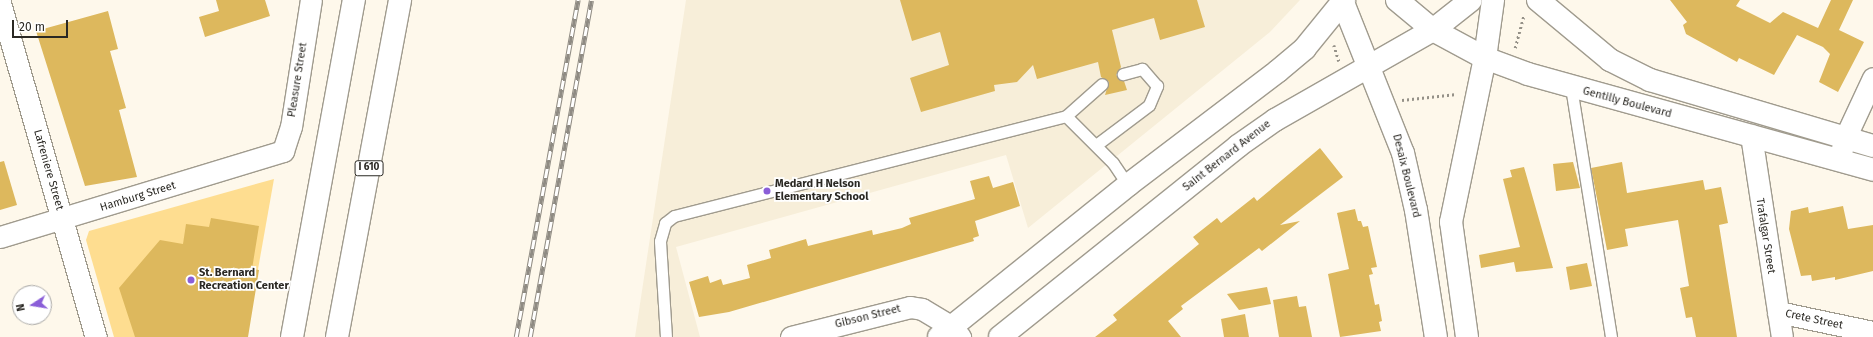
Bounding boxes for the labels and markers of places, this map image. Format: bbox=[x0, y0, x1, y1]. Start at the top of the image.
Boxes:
place label: Medard H Nelson Elementary School bbox=[775, 178, 869, 204]
marker: Medard H Nelson Elementary School bbox=[762, 186, 772, 196]
place label: St. Bernard Recreation Center bbox=[199, 267, 289, 293]
marker: St. Bernard Recreation Center bbox=[186, 275, 196, 285]

